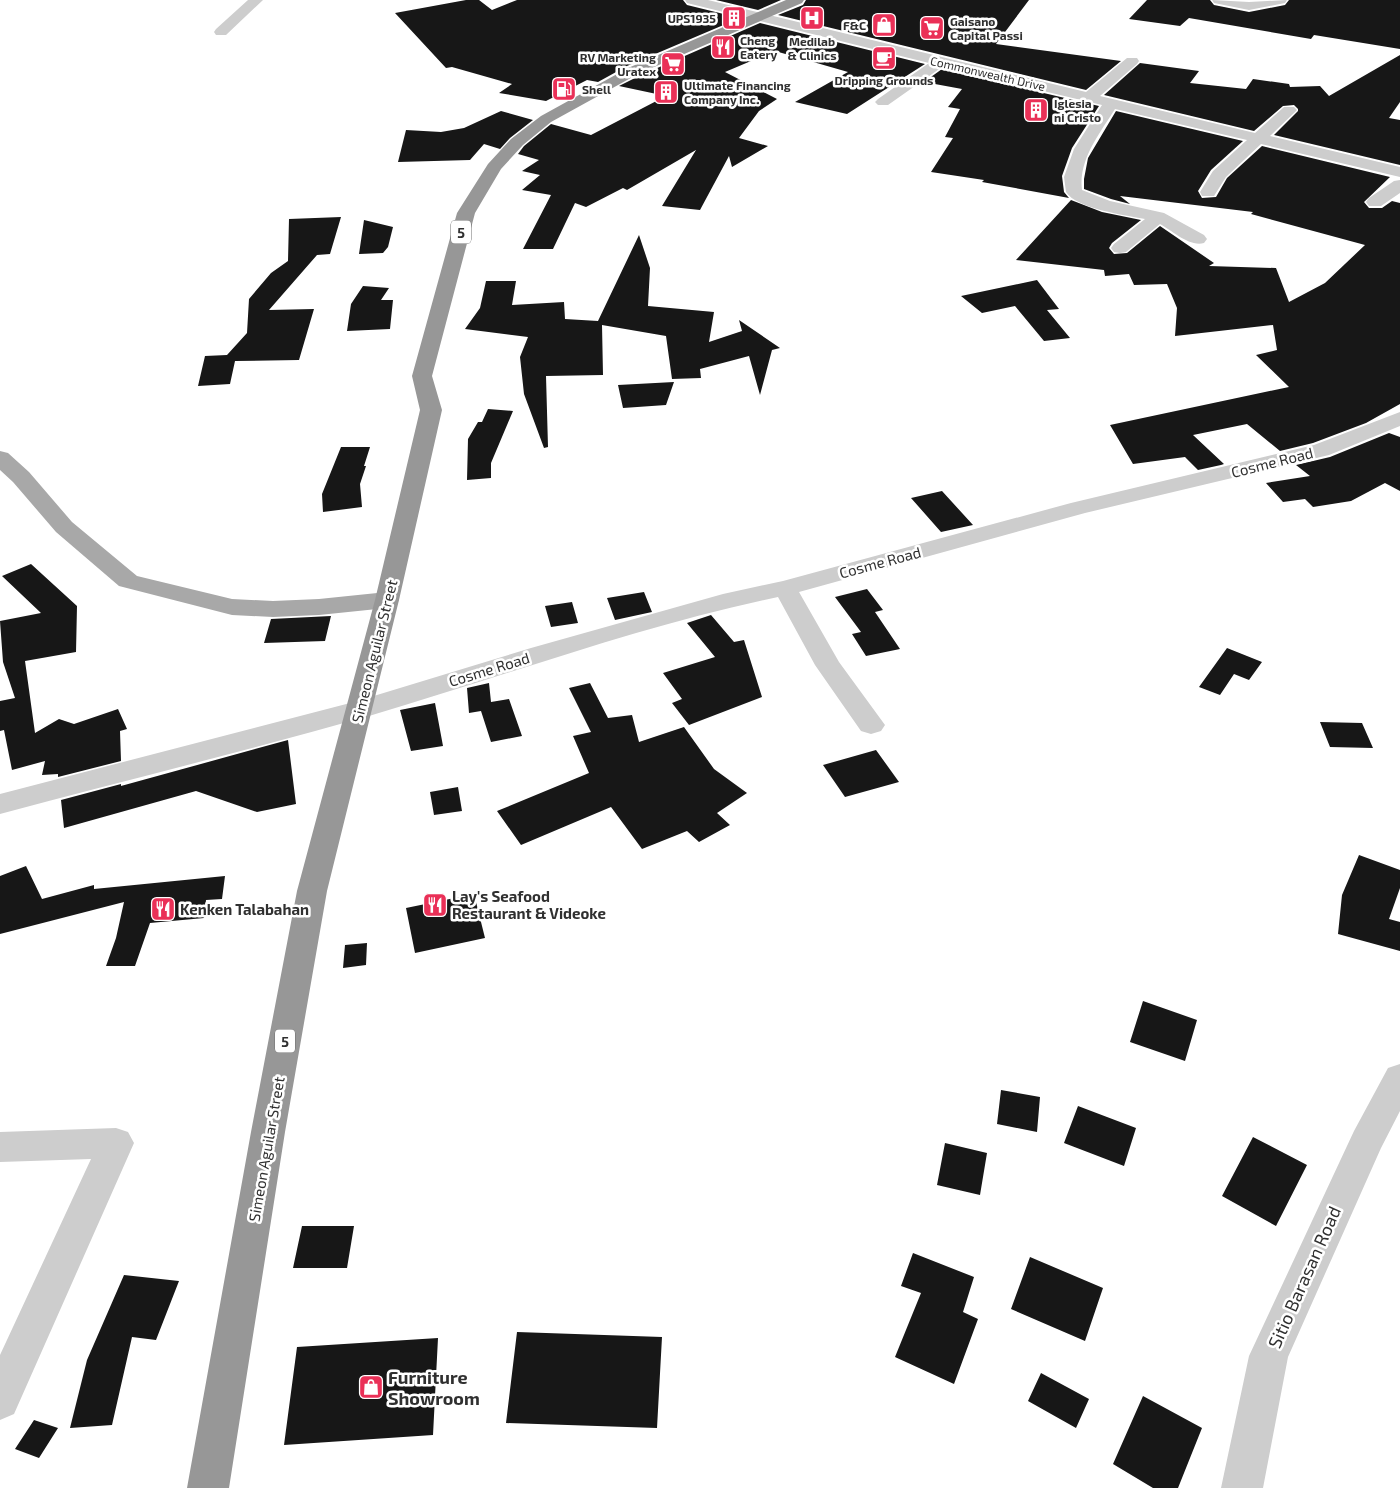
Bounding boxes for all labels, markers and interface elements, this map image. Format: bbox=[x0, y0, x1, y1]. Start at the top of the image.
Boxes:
building icon: UPS1935 bbox=[721, 5, 747, 31]
hospital icon: Medilab & Clinics bbox=[799, 5, 825, 31]
place label: UPS1935 bbox=[668, 11, 716, 25]
shop icon: F&C bbox=[871, 12, 897, 38]
place label: Gaisano Capital Passi bbox=[950, 14, 1023, 42]
supermarket icon: Gaisano Capital Passi bbox=[919, 15, 945, 41]
place label: F&C bbox=[843, 18, 866, 32]
place label: Cheng Eatery bbox=[740, 33, 778, 62]
restaurant icon: Cheng Eatery bbox=[710, 34, 736, 60]
place label: Medilab & Clinics bbox=[787, 34, 837, 62]
cafe icon: Dripping Grounds bbox=[871, 45, 897, 71]
place label: RV Marketing Uratex bbox=[580, 50, 656, 78]
supermarket icon: RV Marketing Uratex bbox=[660, 51, 686, 77]
street label: Commonwealth Drive bbox=[929, 53, 1047, 93]
place label: Dripping Grounds bbox=[835, 73, 933, 87]
fuel station icon: Shell bbox=[551, 76, 577, 102]
place label: Ultimate Financing Company Inc. bbox=[684, 78, 791, 107]
building icon: Ultimate Financing Company Inc. bbox=[653, 79, 679, 105]
place label: Shell bbox=[582, 82, 611, 96]
place label: Iglesia ni Cristo bbox=[1054, 96, 1101, 124]
building icon: Iglesia ni Cristo bbox=[1023, 97, 1049, 123]
road number: 5 bbox=[451, 220, 471, 243]
street label: Cosme Road bbox=[1229, 443, 1315, 481]
street label: Cosme Road bbox=[837, 542, 923, 582]
street label: Simeon Aguilar Street bbox=[347, 577, 401, 724]
street label: Cosme Road bbox=[446, 648, 532, 690]
place label: Lay's Seafood Restaurant & Videoke bbox=[452, 887, 606, 922]
restaurant icon: Lay's Seafood Restaurant & Videoke bbox=[422, 892, 448, 918]
restaurant icon: Kenken Talabahan bbox=[150, 896, 176, 922]
place label: Kenken Talabahan bbox=[180, 900, 309, 918]
road number: 5 bbox=[275, 1030, 295, 1052]
street label: Simeon Aguilar Street bbox=[244, 1075, 288, 1223]
street label: Sitio Barasan Road bbox=[1263, 1203, 1345, 1351]
place label: Furniture Showroom bbox=[388, 1366, 480, 1409]
shop icon: Furniture Showroom bbox=[358, 1374, 384, 1400]

